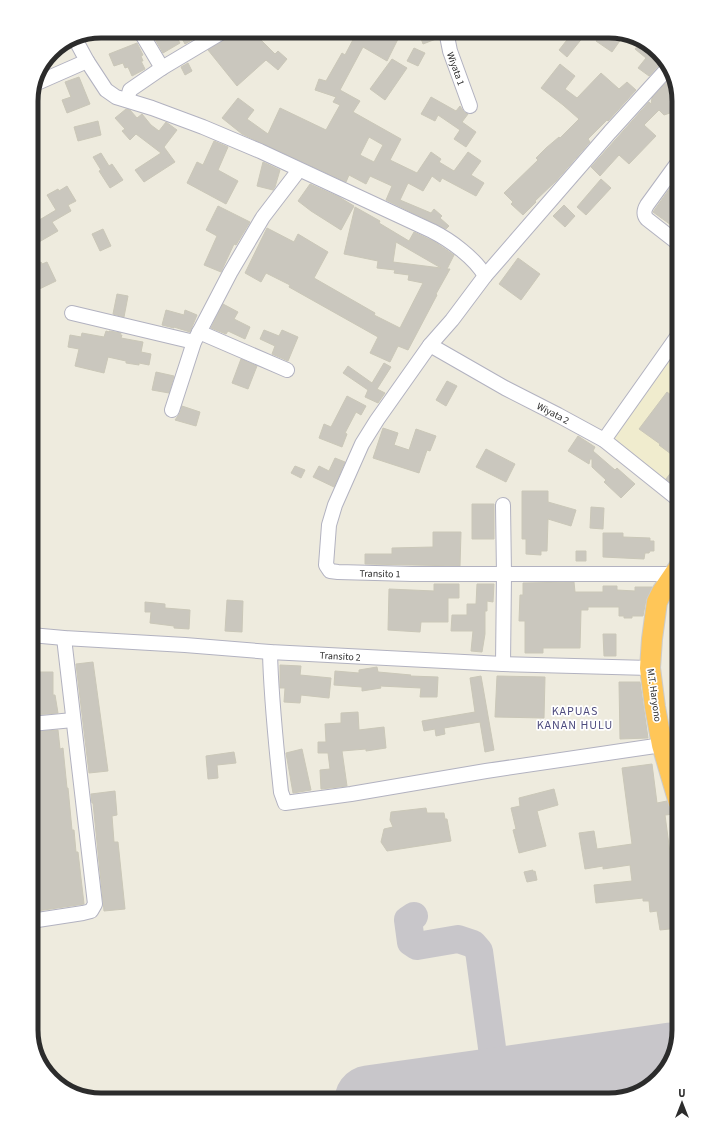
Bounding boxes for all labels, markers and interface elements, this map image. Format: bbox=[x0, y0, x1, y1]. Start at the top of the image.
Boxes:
street label: Wiyata 1 bbox=[443, 50, 468, 88]
street label: Wiyata 2 bbox=[534, 399, 572, 428]
street label: Transito 1 bbox=[359, 567, 401, 581]
street label: Transito 2 bbox=[319, 649, 361, 665]
street label: M.T. Haryono bbox=[643, 668, 665, 723]
district label: KAPUAS KANAN HULU bbox=[537, 703, 613, 734]
north arrow bbox=[662, 1083, 702, 1123]
text: U bbox=[678, 1086, 686, 1101]

